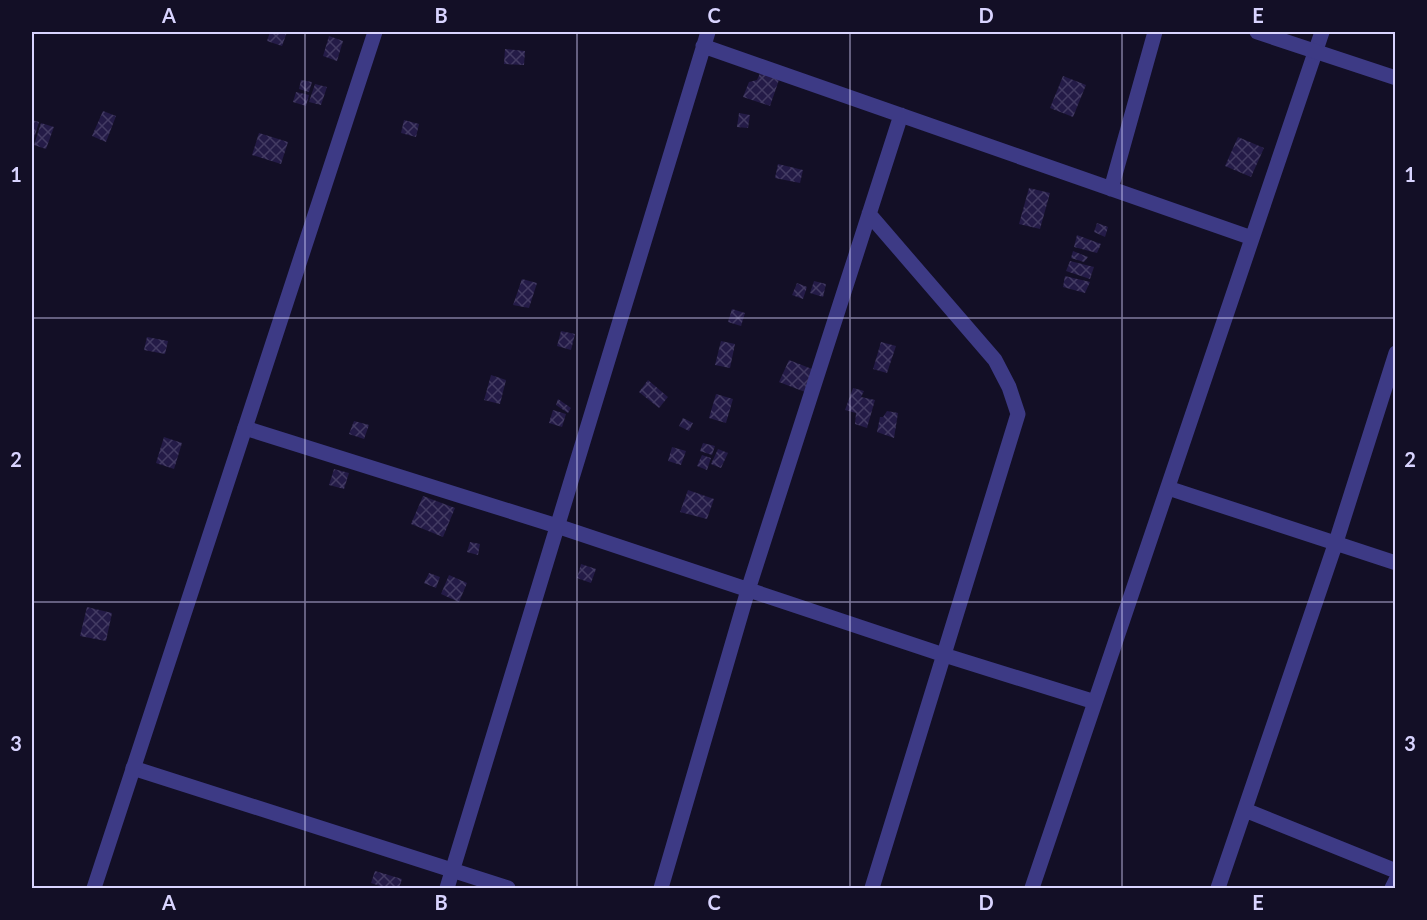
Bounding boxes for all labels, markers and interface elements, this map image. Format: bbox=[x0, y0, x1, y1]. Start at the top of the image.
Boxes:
text: A bbox=[161, 3, 176, 27]
text: B bbox=[434, 3, 448, 27]
text: C bbox=[707, 3, 721, 27]
text: D bbox=[978, 3, 994, 27]
text: E bbox=[1252, 3, 1264, 27]
text: 1 bbox=[10, 162, 22, 186]
text: 1 bbox=[1404, 162, 1416, 186]
text: 2 bbox=[10, 447, 22, 471]
text: 2 bbox=[1404, 447, 1416, 471]
text: 3 bbox=[10, 731, 22, 755]
text: 3 bbox=[1404, 731, 1416, 755]
text: A bbox=[161, 890, 176, 914]
text: B bbox=[434, 890, 448, 914]
text: C bbox=[707, 890, 721, 914]
text: D bbox=[978, 890, 994, 914]
text: E bbox=[1252, 890, 1264, 914]

